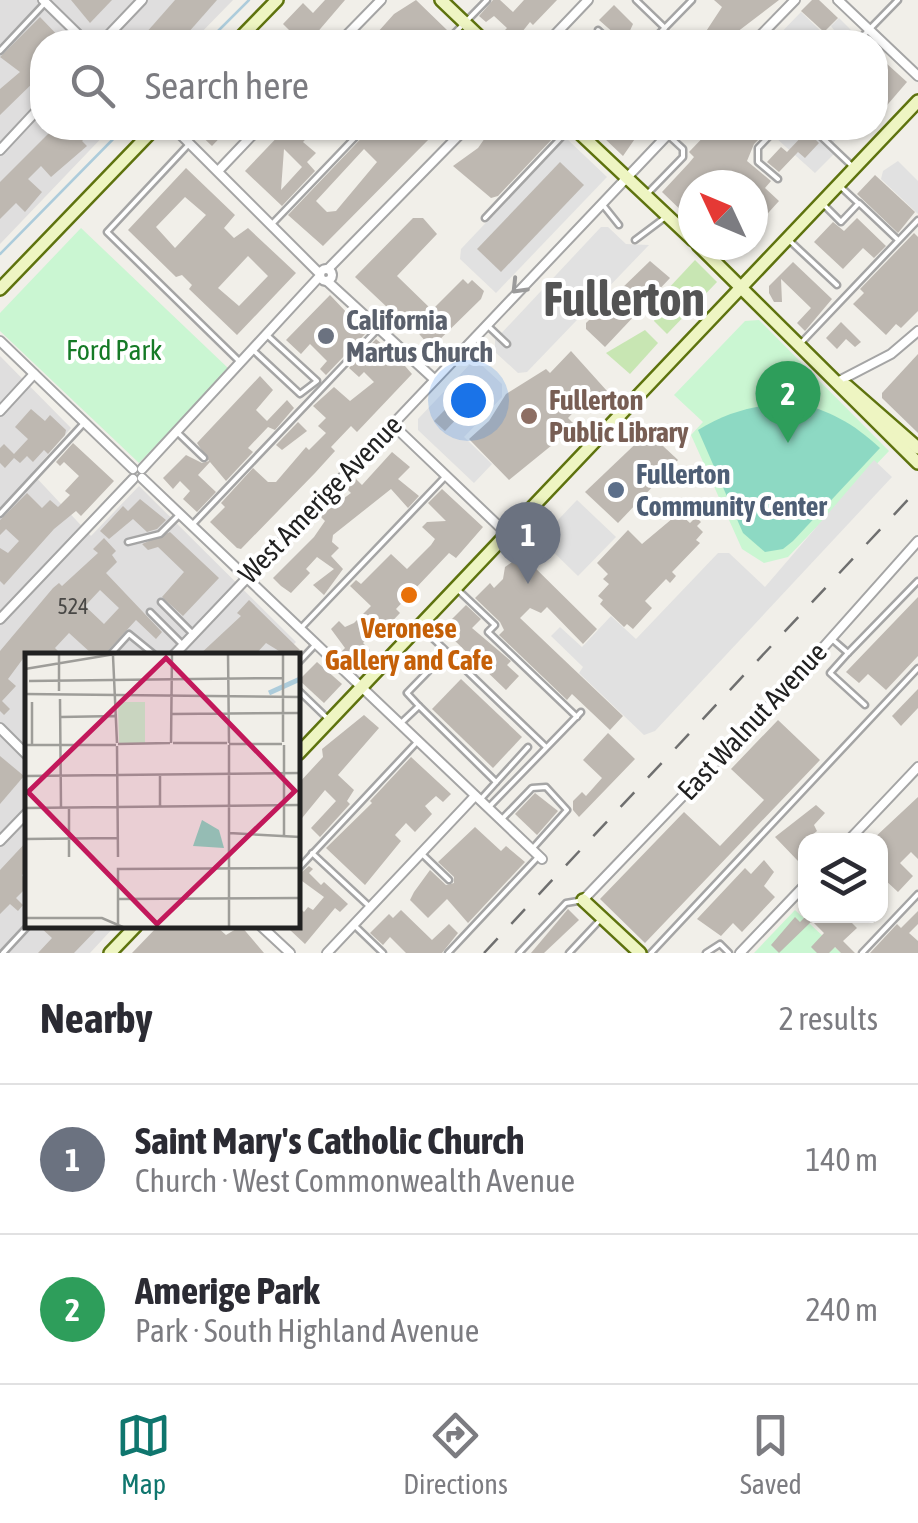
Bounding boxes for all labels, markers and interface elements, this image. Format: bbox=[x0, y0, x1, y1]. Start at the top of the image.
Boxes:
search box bbox=[30, 30, 888, 140]
icon: search bbox=[65, 58, 120, 113]
text: Search here bbox=[145, 64, 309, 107]
north arrow bbox=[678, 170, 768, 260]
district label: Fullerton bbox=[543, 271, 705, 326]
one-way arrow bbox=[512, 276, 530, 294]
place label: California Martus Church bbox=[346, 304, 493, 368]
marker: California Martus Church bbox=[315, 325, 337, 347]
park label: Ford Park bbox=[66, 334, 162, 366]
pin: 2 bbox=[756, 360, 820, 443]
your location bbox=[443, 375, 494, 426]
place label: Fullerton Public Library bbox=[549, 384, 689, 448]
marker: Fullerton Public Library bbox=[518, 405, 540, 427]
street label: West Amerige Avenue bbox=[232, 408, 408, 590]
place label: Fullerton Community Center bbox=[636, 458, 827, 522]
marker: Fullerton Community Center bbox=[605, 479, 627, 501]
pin: 1 bbox=[496, 502, 560, 584]
marker: Veronese Gallery and Cafe bbox=[398, 584, 420, 606]
house number: 524 bbox=[57, 593, 89, 619]
place label: Veronese Gallery and Cafe bbox=[325, 612, 493, 676]
street label: East Walnut Avenue bbox=[671, 636, 833, 806]
inset map bbox=[25, 653, 300, 928]
map controls bbox=[798, 833, 888, 923]
button: layers bbox=[798, 833, 888, 923]
text: Nearby bbox=[40, 994, 153, 1042]
text: 2 results bbox=[779, 1000, 878, 1037]
text: Saint Mary's Catholic Church bbox=[135, 1119, 524, 1162]
text: 1 bbox=[65, 1141, 80, 1178]
text: 140 m bbox=[805, 1141, 878, 1178]
text: Church · West Commonwealth Avenue bbox=[135, 1162, 575, 1199]
text: Amerige Park bbox=[135, 1269, 320, 1312]
text: 2 bbox=[65, 1291, 80, 1328]
text: 240 m bbox=[805, 1291, 878, 1328]
text: Park · South Highland Avenue bbox=[135, 1312, 479, 1349]
tab: Map bbox=[116, 1408, 171, 1500]
tab: Directions bbox=[403, 1408, 508, 1500]
tab: Saved bbox=[740, 1408, 802, 1500]

